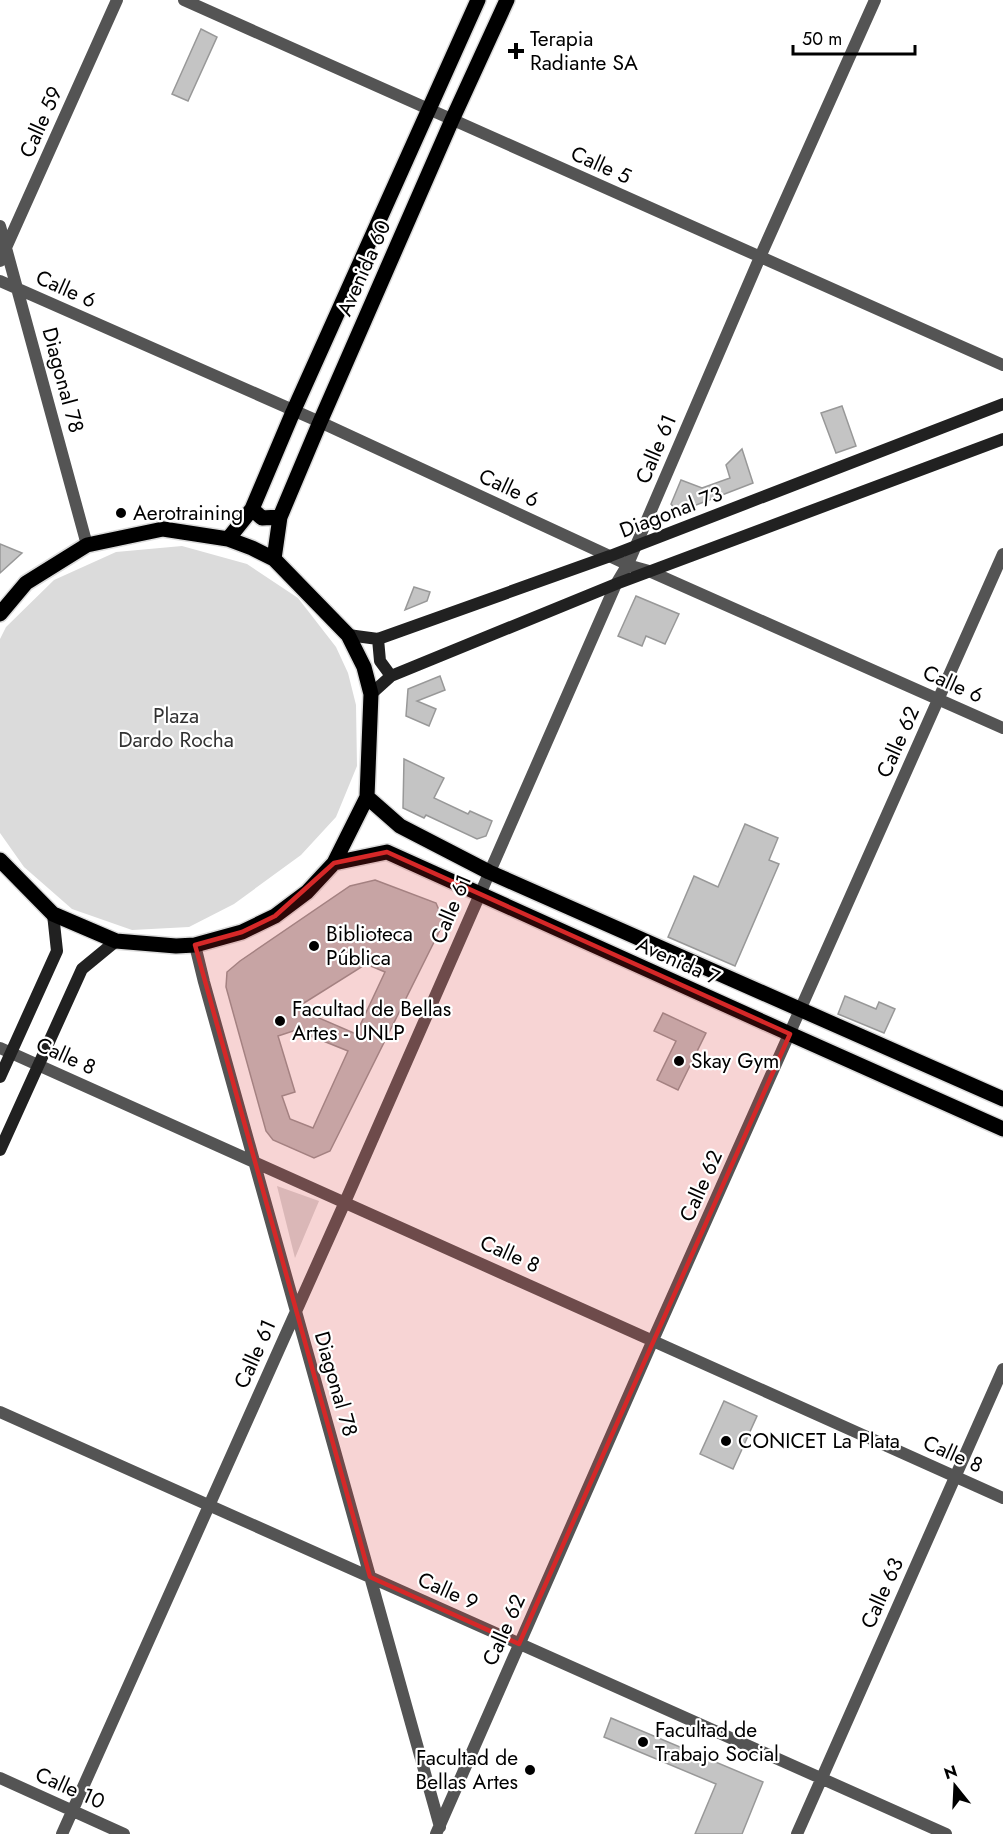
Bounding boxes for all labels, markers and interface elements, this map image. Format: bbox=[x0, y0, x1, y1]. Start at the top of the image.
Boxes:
scale bar bbox=[793, 18, 914, 56]
place label: Terapia Radiante SA bbox=[530, 24, 638, 78]
text: 50 m bbox=[802, 26, 842, 52]
marker: Terapia Radiante SA bbox=[507, 42, 525, 60]
street label: Calle 59 bbox=[12, 82, 70, 162]
street label: Calle 5 bbox=[566, 138, 636, 192]
street label: Avenida 60 bbox=[330, 215, 398, 321]
street label: Calle 6 bbox=[31, 262, 101, 316]
street label: Diagonal 78 bbox=[35, 324, 91, 436]
street label: Calle 61 bbox=[628, 410, 684, 488]
street label: Calle 6 bbox=[474, 461, 544, 515]
street label: Diagonal 73 bbox=[615, 479, 727, 545]
place label: Aerotraining bbox=[133, 498, 243, 528]
marker: Aerotraining bbox=[114, 506, 128, 520]
street label: Calle 6 bbox=[918, 657, 988, 711]
park label: Plaza Dardo Rocha bbox=[118, 701, 234, 755]
street label: Calle 62 bbox=[869, 701, 927, 783]
street label: Calle 61 bbox=[423, 870, 479, 948]
place label: Biblioteca Pública bbox=[326, 919, 413, 973]
street label: Avenida 7 bbox=[632, 929, 724, 993]
marker: Biblioteca Pública bbox=[307, 939, 321, 953]
place label: Facultad de Bellas Artes - UNLP bbox=[292, 994, 451, 1048]
marker: Facultad de Bellas Artes - UNLP bbox=[273, 1014, 287, 1028]
street label: Calle 8 bbox=[31, 1030, 101, 1082]
place label: Skay Gym bbox=[691, 1046, 780, 1076]
marker: Skay Gym bbox=[672, 1054, 686, 1068]
street label: Calle 62 bbox=[672, 1145, 730, 1227]
street label: Calle 8 bbox=[475, 1228, 545, 1280]
street label: Calle 61 bbox=[226, 1315, 284, 1393]
street label: Diagonal 78 bbox=[307, 1328, 365, 1440]
place label: CONICET La Plata bbox=[738, 1426, 900, 1456]
street label: Calle 8 bbox=[918, 1428, 988, 1480]
marker: CONICET La Plata bbox=[719, 1434, 733, 1448]
street label: Calle 63 bbox=[853, 1553, 911, 1633]
street label: Calle 9 bbox=[413, 1564, 483, 1618]
street label: Calle 62 bbox=[475, 1589, 533, 1671]
place label: Facultad de Trabajo Social bbox=[655, 1715, 779, 1769]
marker: Facultad de Trabajo Social bbox=[636, 1735, 650, 1749]
place label: Facultad de Bellas Artes bbox=[416, 1743, 518, 1797]
north arrow bbox=[925, 1756, 985, 1816]
street label: Calle 10 bbox=[30, 1759, 110, 1817]
text: N bbox=[941, 1759, 960, 1785]
marker: Facultad de Bellas Artes bbox=[523, 1763, 537, 1777]

